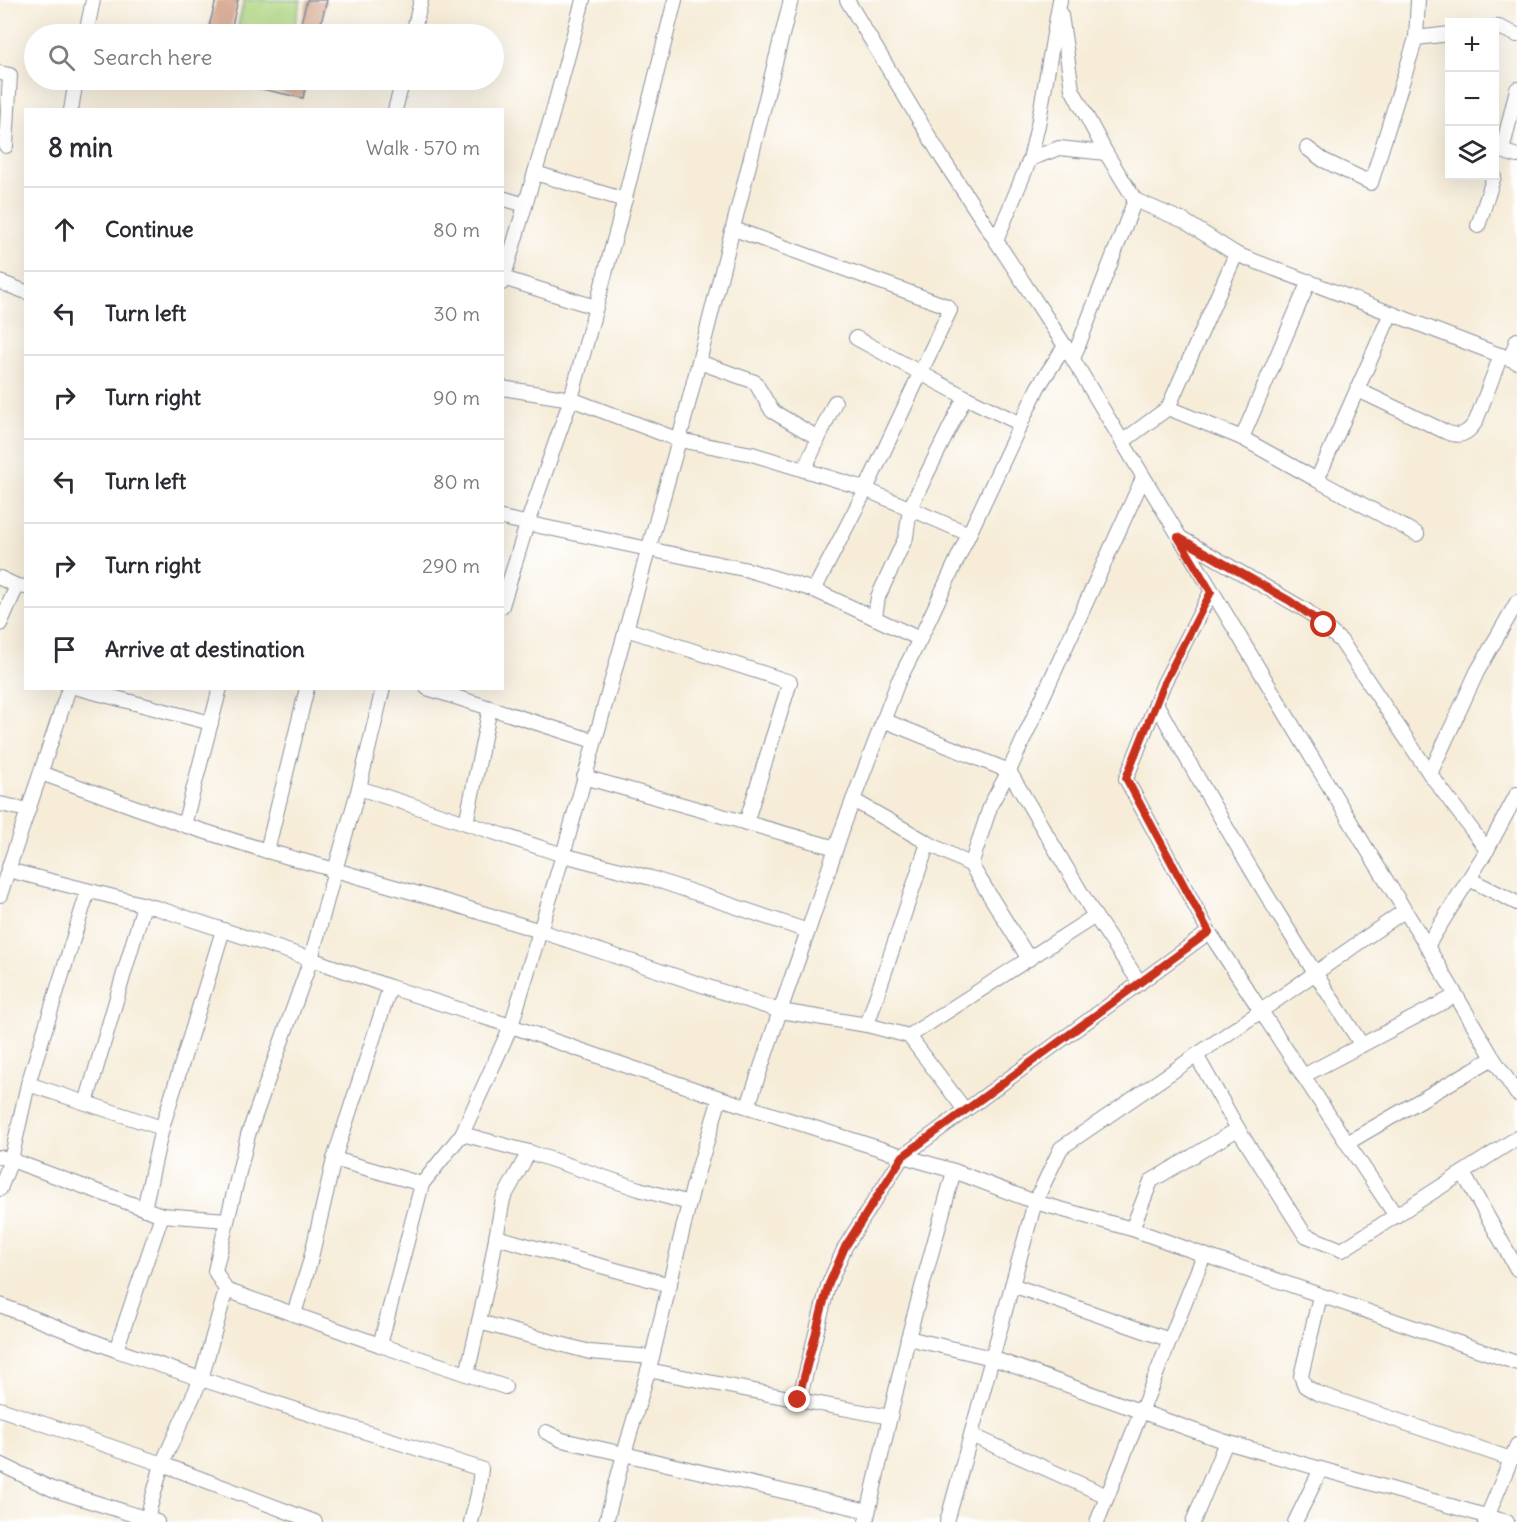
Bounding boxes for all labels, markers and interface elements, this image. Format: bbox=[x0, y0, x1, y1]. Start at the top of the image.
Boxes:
map controls bbox=[1445, 18, 1499, 180]
button: + bbox=[1445, 18, 1499, 72]
search box bbox=[24, 24, 504, 90]
icon: search bbox=[45, 41, 78, 74]
text: Search here bbox=[93, 43, 212, 71]
button: − bbox=[1445, 72, 1499, 126]
button: layers bbox=[1445, 126, 1499, 180]
text: 8 min bbox=[48, 131, 113, 164]
text: Walk · 570 m bbox=[366, 135, 480, 160]
icon: ahead bbox=[48, 213, 81, 246]
text: Continue bbox=[105, 215, 194, 243]
text: 80 m bbox=[433, 217, 480, 242]
icon: left bbox=[48, 297, 81, 330]
text: Turn left bbox=[105, 299, 186, 327]
text: 30 m bbox=[433, 301, 480, 326]
icon: right bbox=[48, 381, 81, 414]
text: Turn right bbox=[105, 383, 201, 411]
text: 90 m bbox=[433, 385, 480, 410]
icon: left bbox=[48, 465, 81, 498]
text: Turn left bbox=[105, 467, 186, 495]
text: 80 m bbox=[433, 469, 480, 494]
icon: right bbox=[48, 549, 81, 582]
text: Turn right bbox=[105, 551, 201, 579]
text: 290 m bbox=[422, 553, 480, 578]
route start bbox=[1310, 611, 1336, 637]
icon: arrive bbox=[48, 633, 81, 666]
text: Arrive at destination bbox=[105, 635, 305, 663]
route end bbox=[784, 1386, 810, 1412]

